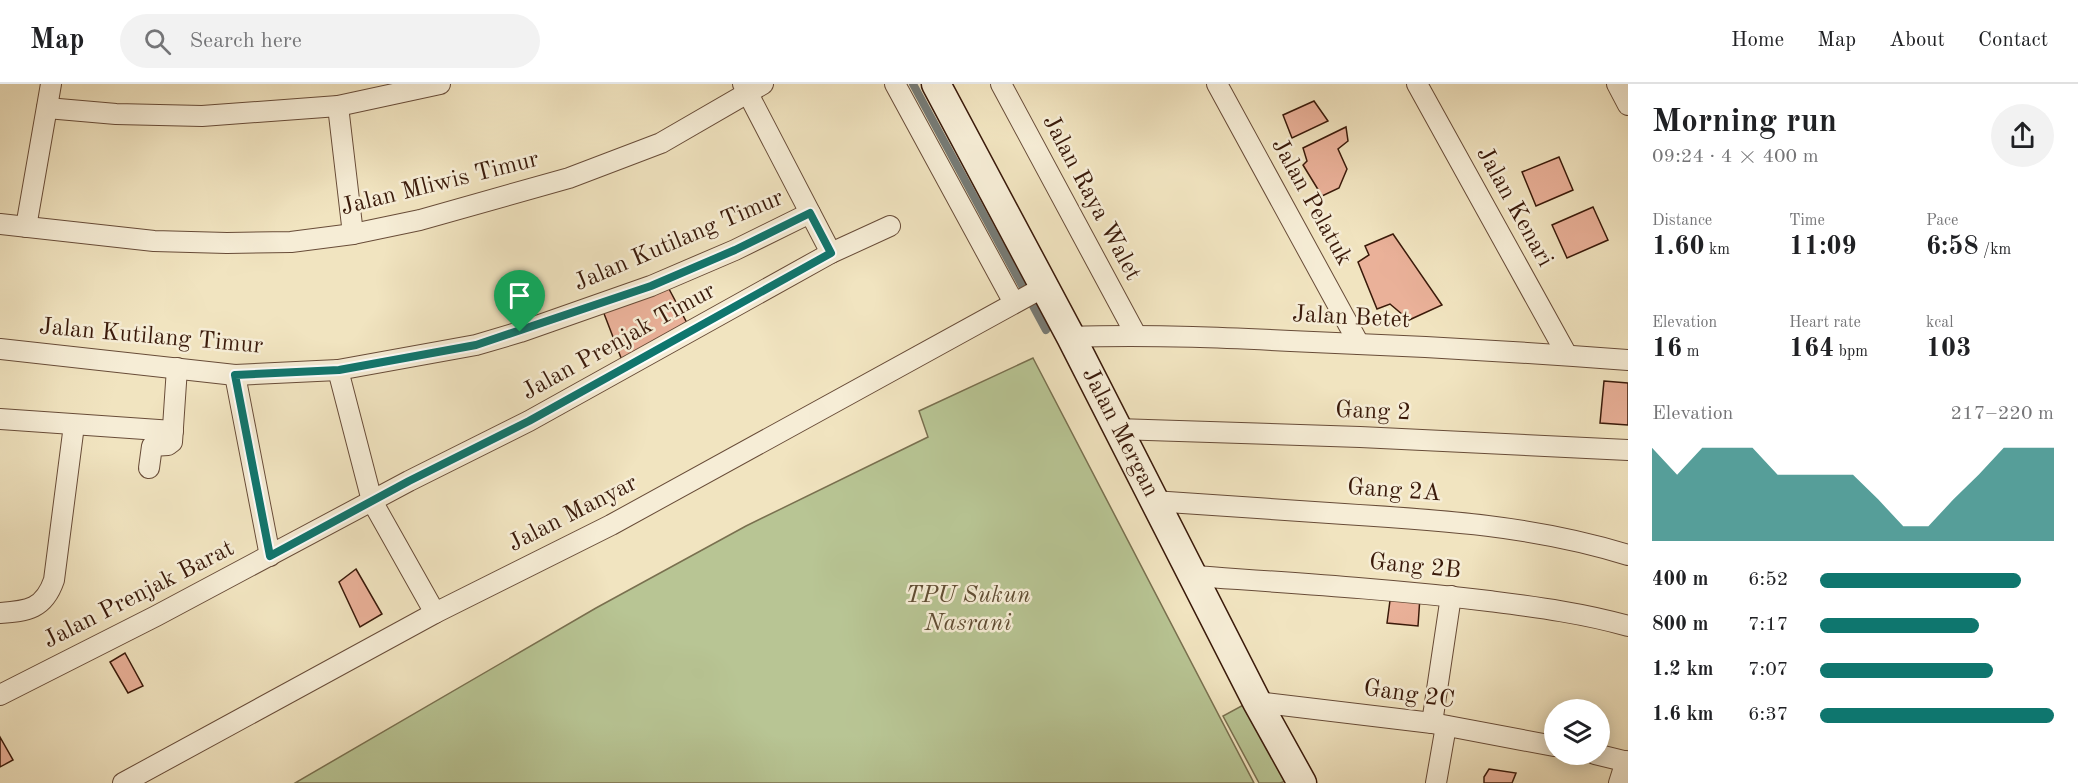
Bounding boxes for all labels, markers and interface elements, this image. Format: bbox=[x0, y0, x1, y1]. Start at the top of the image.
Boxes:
search box bbox=[120, 14, 540, 68]
icon: search bbox=[141, 25, 174, 58]
text: Map bbox=[30, 27, 84, 55]
text: Search here bbox=[189, 30, 302, 52]
text: Home bbox=[1731, 30, 1784, 51]
text: Map bbox=[1817, 30, 1856, 51]
text: About bbox=[1889, 30, 1945, 51]
text: Contact bbox=[1978, 30, 2048, 51]
button: share bbox=[1991, 104, 2054, 167]
text: Morning run bbox=[1652, 106, 1837, 139]
street label: Jalan Raya Walet bbox=[1037, 111, 1145, 285]
street label: Jalan Pelatuk bbox=[1266, 135, 1356, 269]
street label: Jalan Kenari bbox=[1471, 143, 1557, 271]
text: 09:24 · 4 × 400 m bbox=[1652, 147, 1819, 167]
street label: Jalan Mliwis Timur bbox=[338, 148, 542, 220]
street label: Jalan Kutilang Timur bbox=[571, 186, 787, 296]
text: Distance bbox=[1652, 213, 1712, 229]
text: Time bbox=[1789, 213, 1825, 229]
text: Pace bbox=[1926, 213, 1958, 229]
text: 1.60 bbox=[1652, 234, 1705, 260]
text: 11:09 bbox=[1789, 234, 1857, 260]
text: 6:58 bbox=[1926, 234, 1979, 260]
text: km bbox=[1705, 242, 1730, 258]
text: /km bbox=[1979, 242, 2011, 258]
pin bbox=[494, 270, 545, 332]
icon: arrive bbox=[503, 279, 536, 312]
street label: Jalan Prenjak Timur bbox=[518, 279, 720, 405]
street label: Jalan Betet bbox=[1291, 303, 1411, 333]
street label: Jalan Kutilang Timur bbox=[38, 315, 264, 359]
text: Elevation bbox=[1652, 315, 1717, 331]
text: Heart rate bbox=[1789, 315, 1861, 331]
text: kcal bbox=[1926, 315, 1954, 331]
text: 16 bbox=[1652, 336, 1682, 362]
text: 164 bbox=[1789, 336, 1834, 362]
text: 103 bbox=[1926, 336, 1971, 362]
text: m bbox=[1682, 344, 1699, 360]
text: bpm bbox=[1834, 344, 1868, 360]
street label: Jalan Mergan bbox=[1077, 364, 1163, 501]
street label: Gang 2 bbox=[1335, 399, 1411, 425]
text: Elevation bbox=[1652, 404, 1733, 424]
text: 217–220 m bbox=[1951, 404, 2054, 424]
street label: Jalan Manyar bbox=[505, 471, 642, 557]
street label: Gang 2A bbox=[1346, 476, 1442, 506]
street label: Jalan Prenjak Barat bbox=[40, 537, 238, 653]
street label: Gang 2B bbox=[1368, 550, 1462, 584]
text: 400 m bbox=[1652, 570, 1708, 590]
text: 6:52 bbox=[1748, 570, 1788, 590]
park label: TPU Sukun Nasrani bbox=[905, 584, 1031, 636]
text: 800 m bbox=[1652, 615, 1708, 635]
text: 7:17 bbox=[1748, 615, 1788, 635]
text: 1.2 km bbox=[1652, 660, 1714, 680]
text: 7:07 bbox=[1748, 660, 1788, 680]
street label: Gang 2C bbox=[1362, 677, 1456, 713]
map controls bbox=[1544, 699, 1610, 765]
button: layers bbox=[1544, 699, 1610, 765]
text: 1.6 km bbox=[1652, 705, 1714, 725]
text: 6:37 bbox=[1748, 705, 1788, 725]

